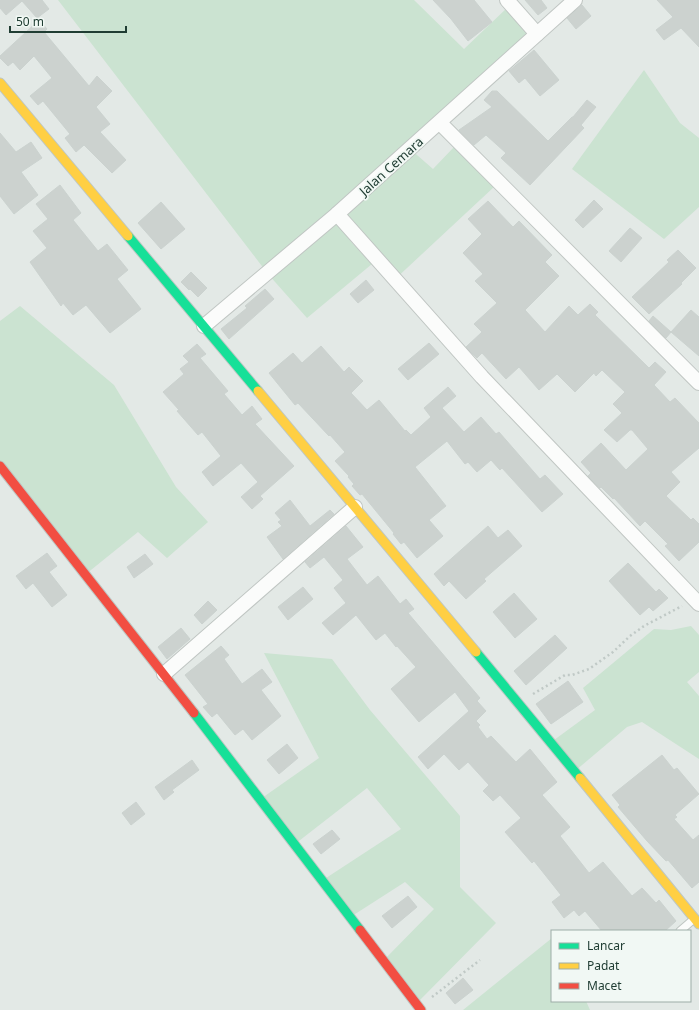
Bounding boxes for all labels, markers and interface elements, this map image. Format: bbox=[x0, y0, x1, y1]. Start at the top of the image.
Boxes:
scale bar bbox=[10, 8, 126, 34]
text: 50 m bbox=[16, 13, 44, 30]
street label: Jalan Cemara bbox=[354, 132, 427, 201]
legend bbox=[551, 930, 691, 1002]
text: Lancar bbox=[587, 937, 625, 954]
text: Padat bbox=[587, 957, 620, 974]
text: Macet bbox=[587, 977, 622, 994]

